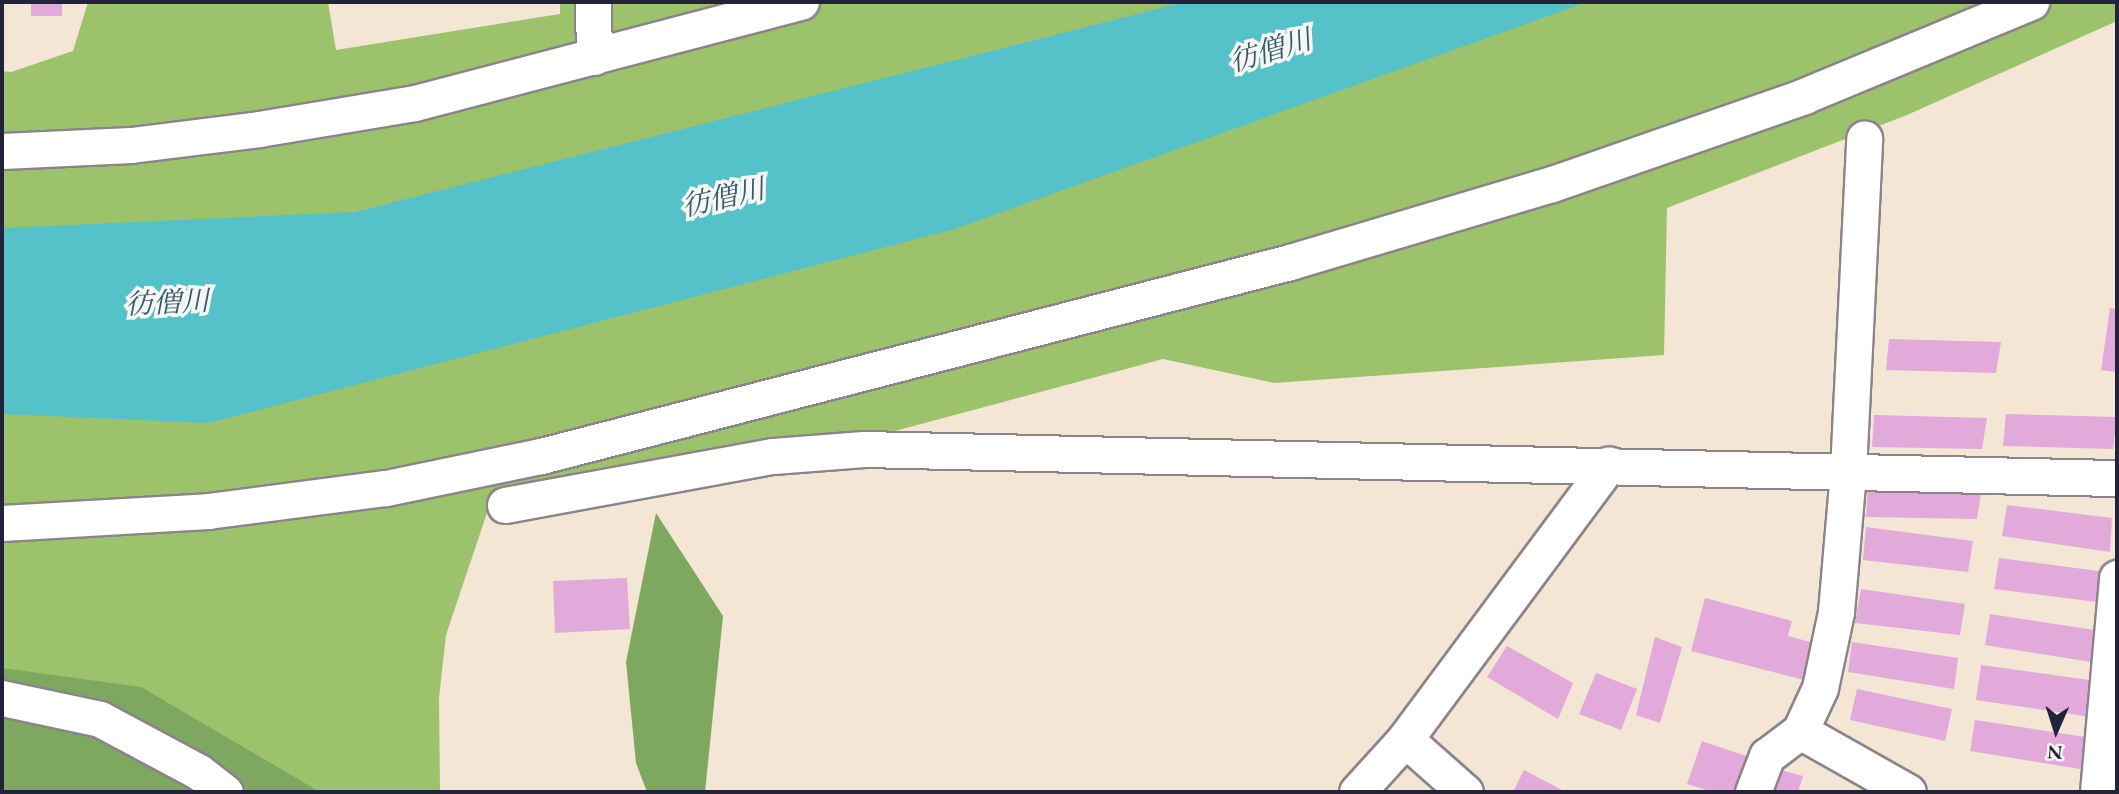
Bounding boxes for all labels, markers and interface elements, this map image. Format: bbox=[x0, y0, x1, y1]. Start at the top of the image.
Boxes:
water label: 彷僧川 bbox=[1225, 22, 1315, 78]
water label: 彷僧川 bbox=[678, 171, 768, 223]
water label: 彷僧川 bbox=[124, 283, 210, 321]
north arrow bbox=[2021, 696, 2091, 766]
text: N bbox=[2047, 740, 2063, 765]

